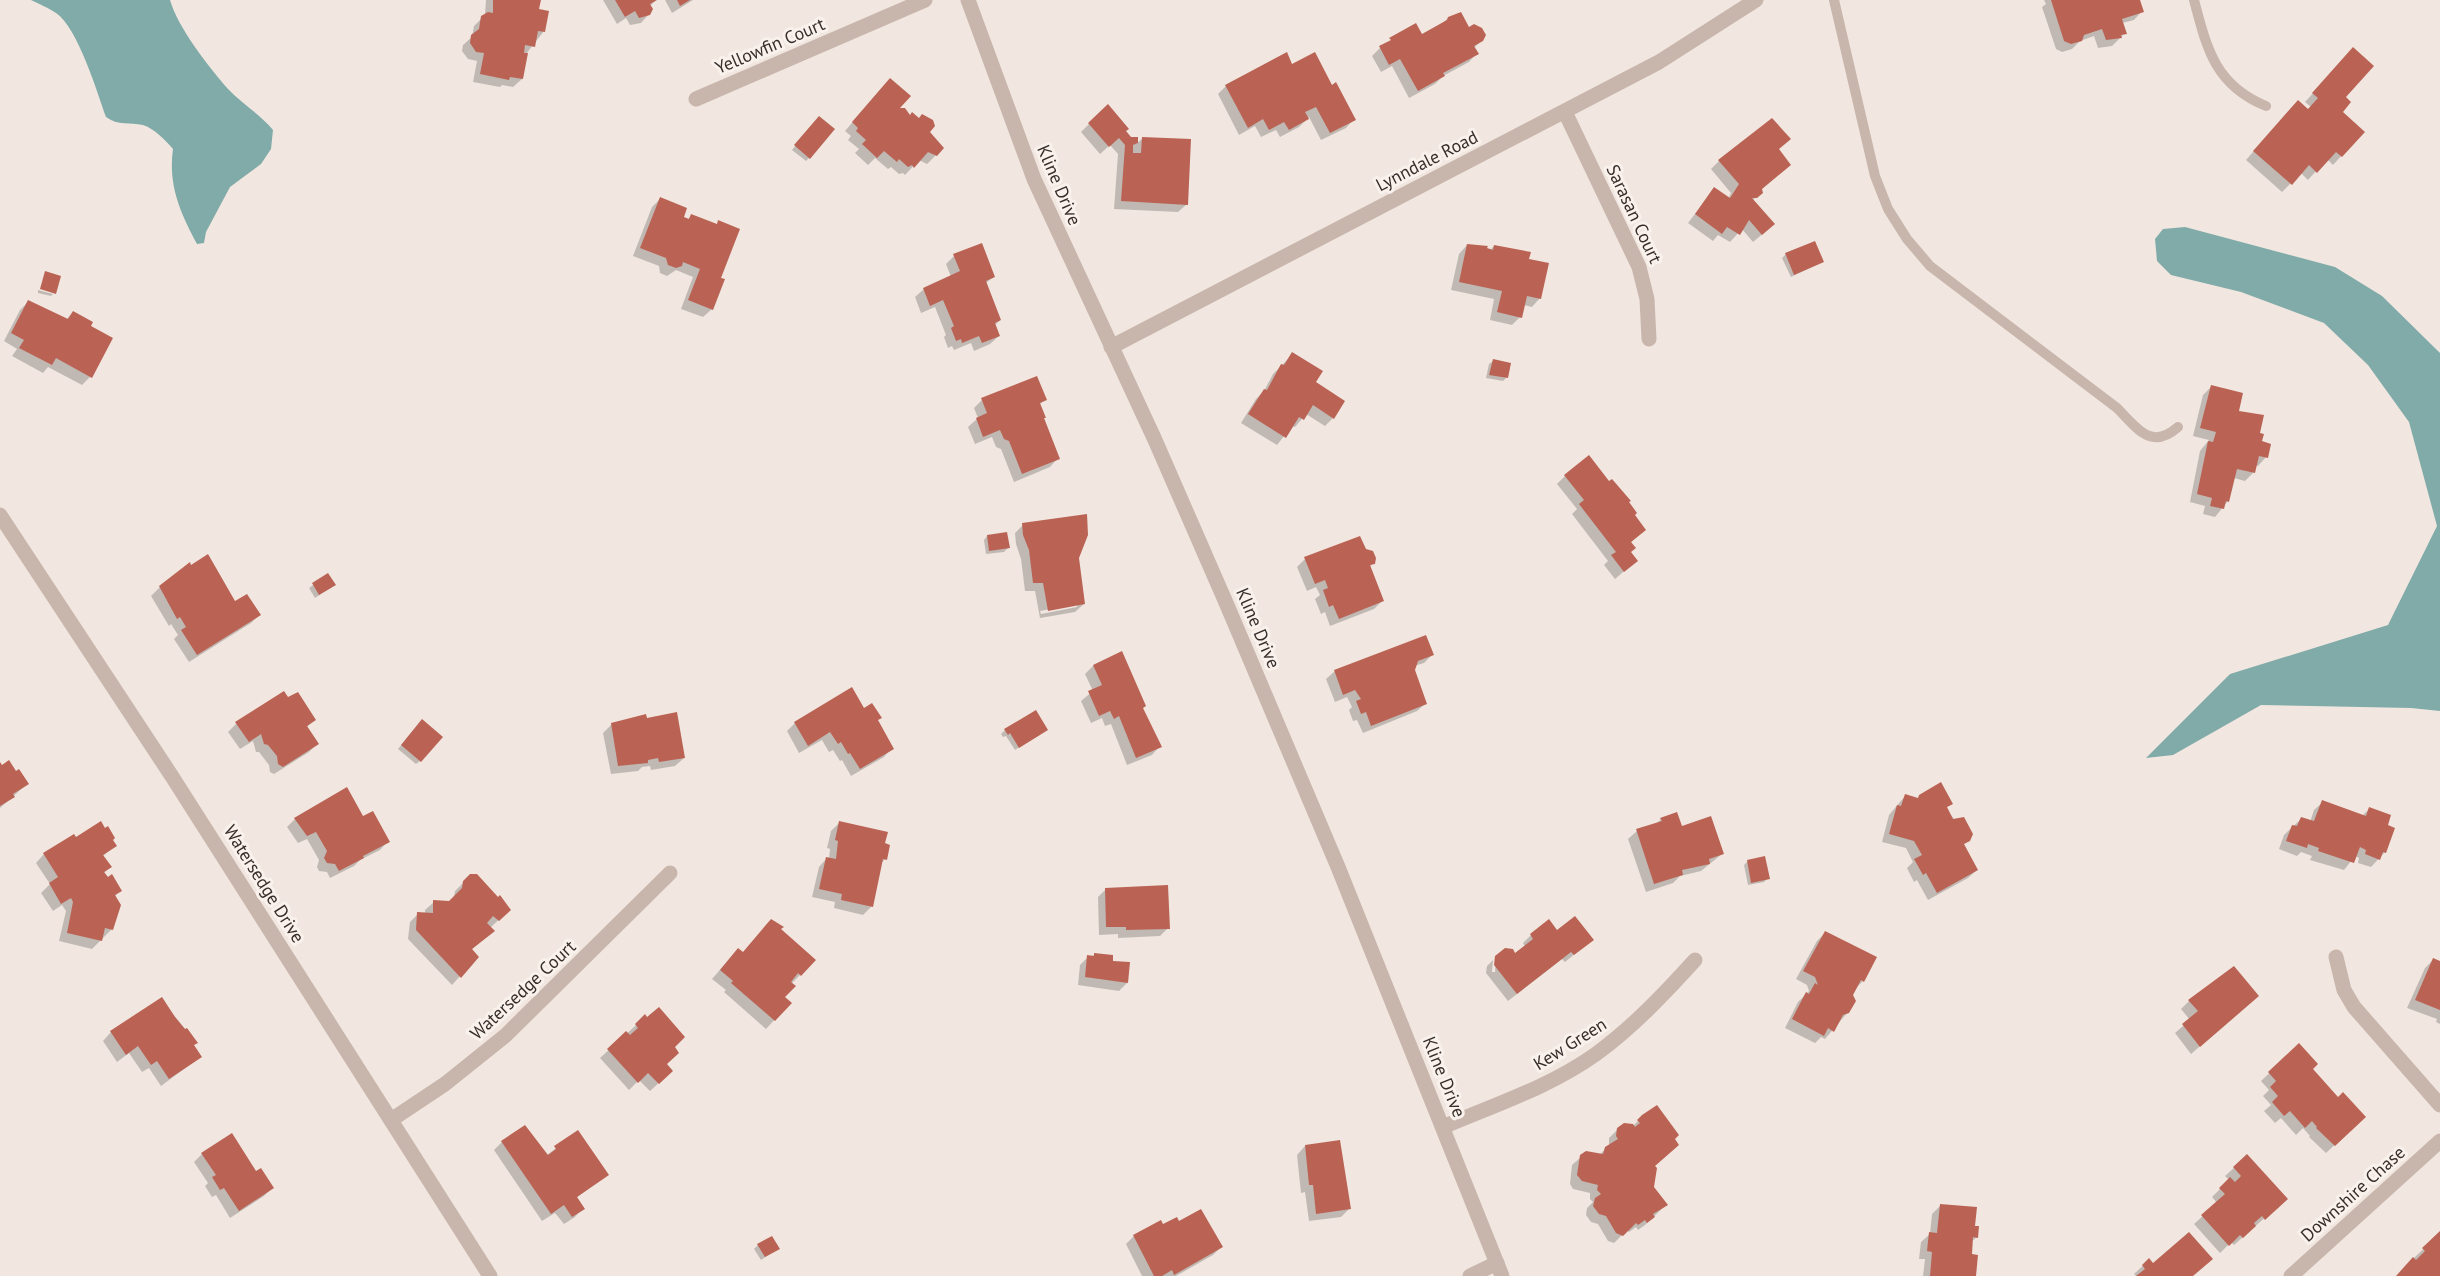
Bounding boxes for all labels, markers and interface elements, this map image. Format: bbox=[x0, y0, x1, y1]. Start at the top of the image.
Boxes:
street label: Yellowfin Court bbox=[711, 12, 828, 79]
street label: Lynndale Road bbox=[1372, 125, 1482, 196]
street label: Kline Drive bbox=[1032, 141, 1087, 229]
street label: Sarasan Court bbox=[1602, 161, 1667, 267]
street label: Kline Drive bbox=[1231, 584, 1286, 672]
street label: Watersedge Drive bbox=[219, 821, 310, 947]
street label: Watersedge Court bbox=[465, 935, 580, 1044]
street label: Kew Green bbox=[1529, 1012, 1610, 1075]
street label: Kline Drive bbox=[1418, 1033, 1471, 1121]
street label: Downshire Chase bbox=[2296, 1141, 2410, 1246]

